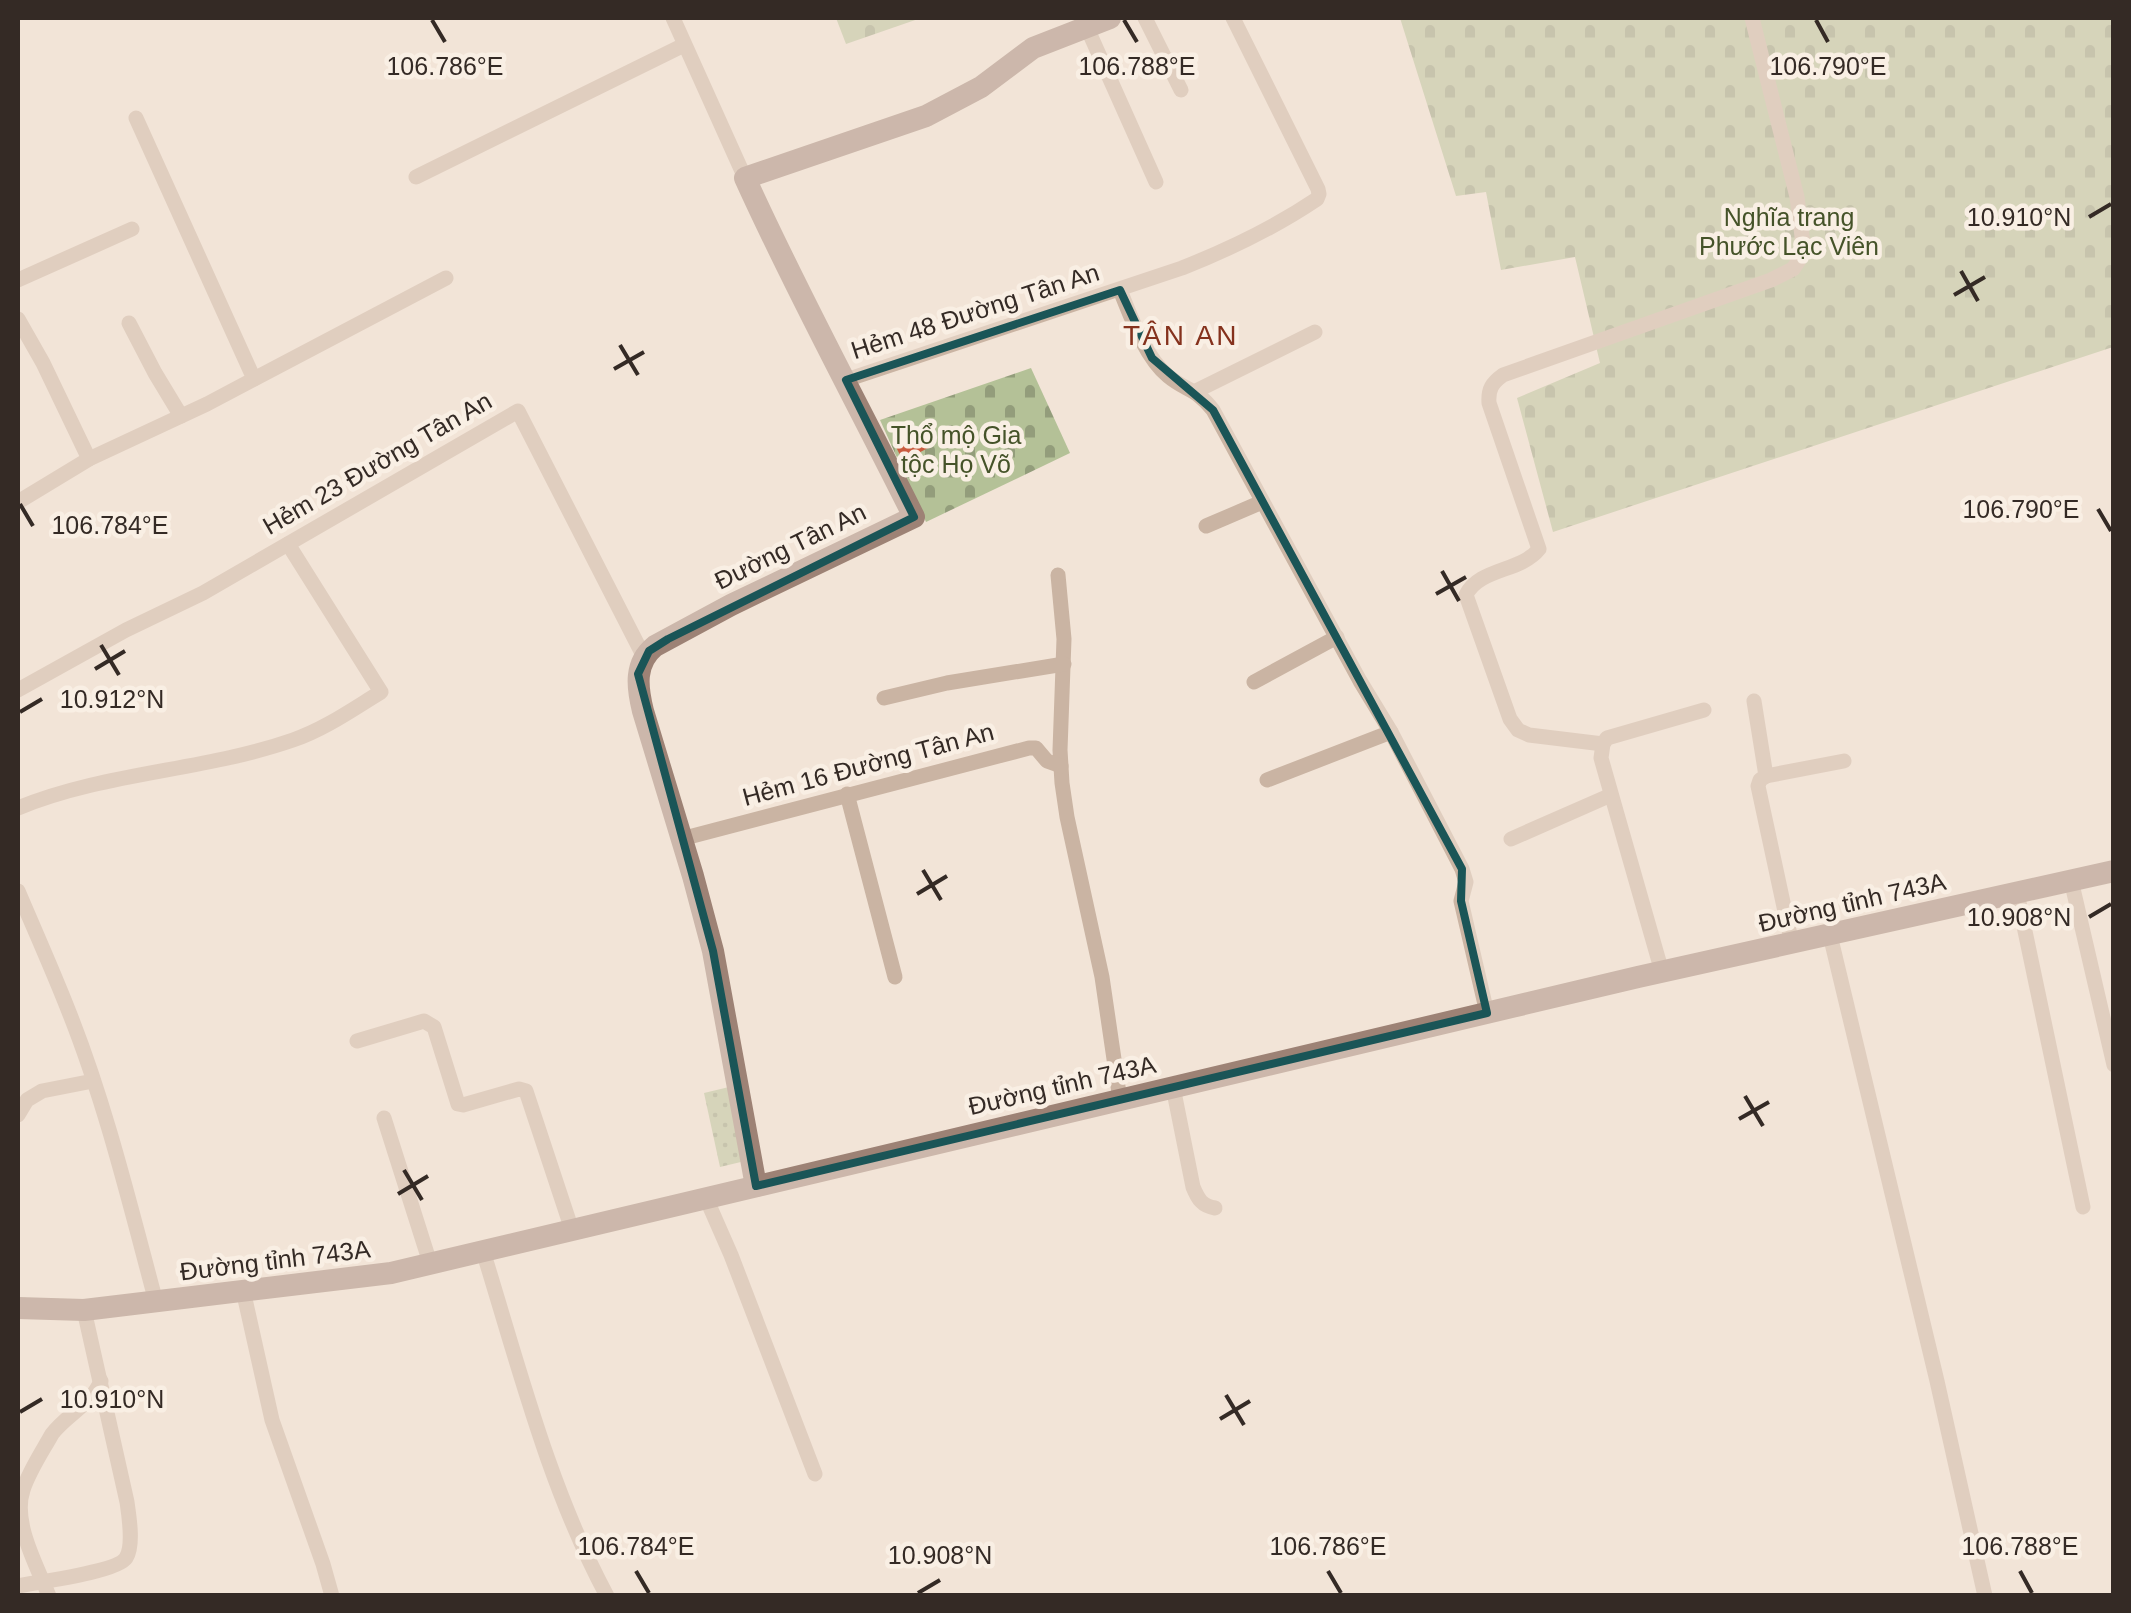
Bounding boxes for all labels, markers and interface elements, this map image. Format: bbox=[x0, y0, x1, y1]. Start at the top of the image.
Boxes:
text: 106.786°E bbox=[386, 52, 504, 80]
text: 106.788°E bbox=[1078, 52, 1196, 80]
text: 106.790°E bbox=[1769, 52, 1887, 80]
park label: Nghĩa trang Phước Lạc Viên bbox=[1699, 203, 1879, 260]
text: 10.910°N bbox=[1967, 203, 2071, 231]
street label: Hẻm 48 Đường Tân An bbox=[847, 258, 1103, 364]
district label: TÂN AN bbox=[1123, 320, 1239, 351]
street label: Hẻm 23 Đường Tân An bbox=[258, 386, 496, 540]
park label: Thổ mộ Gia tộc Họ Võ bbox=[891, 421, 1021, 478]
text: 106.790°E bbox=[1962, 495, 2080, 523]
street label: Đường Tân An bbox=[710, 497, 870, 595]
text: 106.784°E bbox=[51, 511, 169, 539]
text: 10.912°N bbox=[60, 685, 164, 713]
street label: Hẻm 16 Đường Tân An bbox=[739, 717, 997, 811]
street label: Đường tỉnh 743A bbox=[1756, 867, 1949, 937]
text: 10.908°N bbox=[1967, 903, 2071, 931]
street label: Đường tỉnh 743A bbox=[966, 1050, 1159, 1120]
street label: Đường tỉnh 743A bbox=[178, 1234, 372, 1286]
text: 10.910°N bbox=[60, 1385, 164, 1413]
text: 106.784°E bbox=[577, 1532, 695, 1560]
text: 106.786°E bbox=[1269, 1532, 1387, 1560]
text: 106.788°E bbox=[1961, 1532, 2079, 1560]
text: 10.908°N bbox=[888, 1541, 992, 1569]

